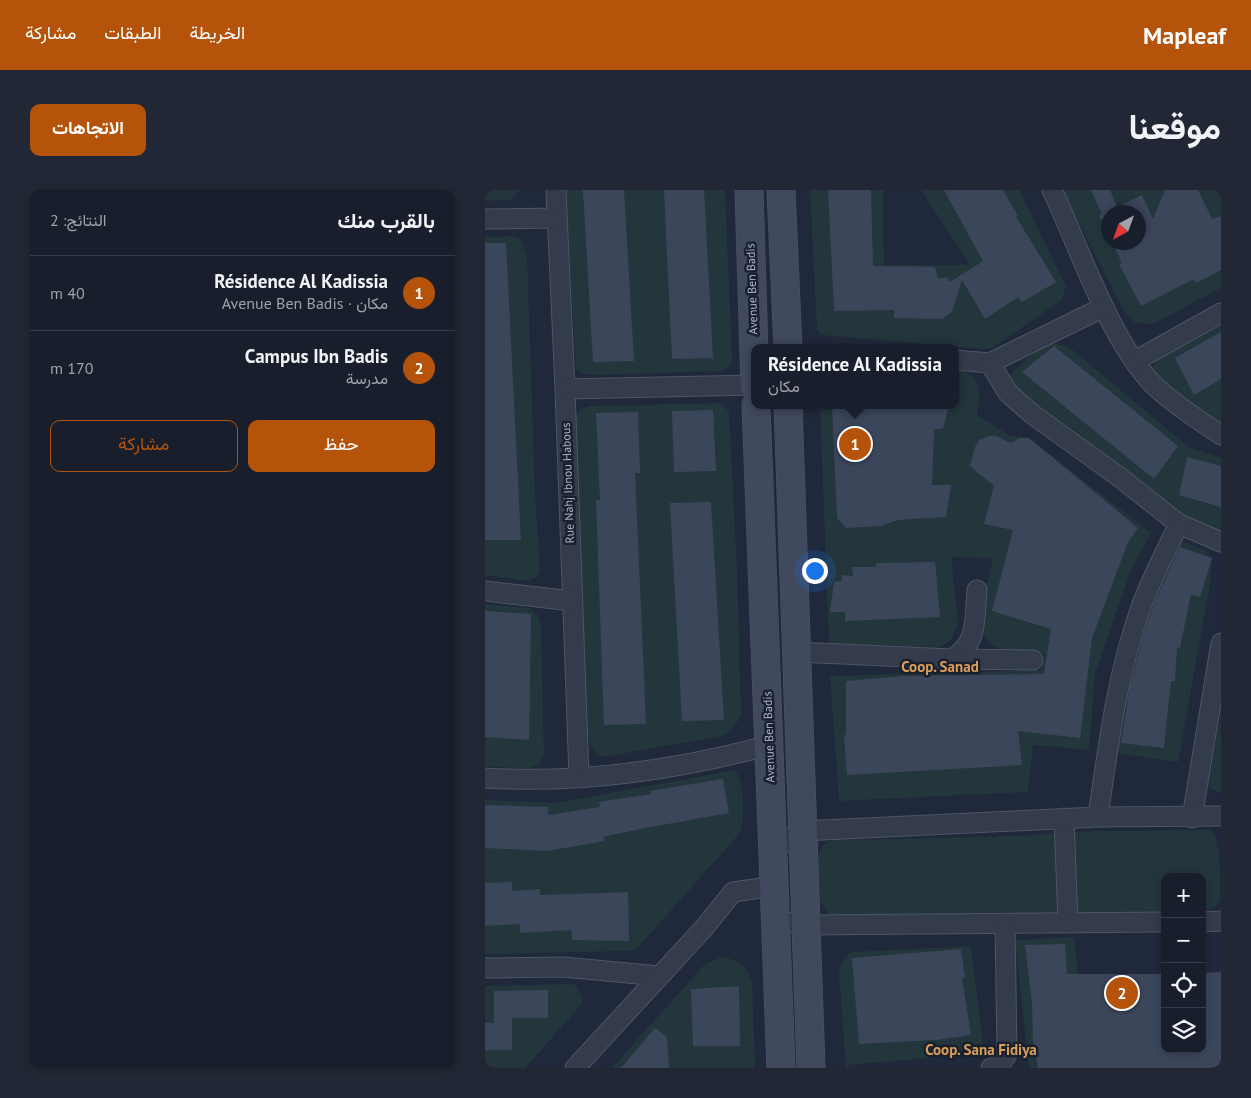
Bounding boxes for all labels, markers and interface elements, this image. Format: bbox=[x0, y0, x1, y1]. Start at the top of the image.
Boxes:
text: Mapleaf bbox=[1143, 20, 1226, 51]
text: مشاركة bbox=[25, 21, 76, 44]
text: الطبقات bbox=[104, 21, 161, 44]
text: الخريطة bbox=[189, 21, 245, 44]
text: موقعنا bbox=[1128, 103, 1221, 149]
button: الاتجاهات bbox=[30, 104, 146, 156]
north arrow bbox=[1101, 205, 1146, 250]
text: بالقرب منك bbox=[337, 207, 435, 234]
text: النتائج: 2 bbox=[50, 210, 106, 230]
street label: Avenue Ben Badis bbox=[742, 243, 761, 335]
text: Résidence Al Kadissia bbox=[214, 269, 388, 293]
text: 40 m bbox=[50, 283, 85, 303]
text: 1 bbox=[414, 283, 424, 303]
text: مكان · Avenue Ben Badis bbox=[222, 293, 388, 313]
text: Campus Ibn Badis bbox=[245, 344, 388, 368]
popup bbox=[751, 344, 959, 409]
text: Résidence Al Kadissia bbox=[768, 352, 942, 376]
text: 170 m bbox=[50, 358, 93, 378]
text: 2 bbox=[414, 358, 424, 378]
text: مدرسة bbox=[346, 368, 388, 388]
text: مكان bbox=[768, 376, 800, 396]
button: مشاركة bbox=[50, 420, 238, 472]
button: حفظ bbox=[248, 420, 435, 472]
street label: Rue Nahj Ibnou Habous bbox=[558, 422, 577, 544]
pin: 1 bbox=[839, 425, 871, 463]
your location bbox=[802, 558, 828, 584]
district label: Coop. Sanad bbox=[901, 657, 979, 676]
street label: Avenue Ben Badis bbox=[759, 691, 778, 783]
map controls bbox=[1161, 873, 1206, 1053]
button: + bbox=[1161, 873, 1206, 918]
button: − bbox=[1161, 918, 1206, 963]
button: locate bbox=[1161, 963, 1206, 1008]
pin: 2 bbox=[1106, 974, 1138, 1012]
button: layers bbox=[1161, 1008, 1206, 1053]
district label: Coop. Sana Fidiya bbox=[925, 1040, 1037, 1059]

